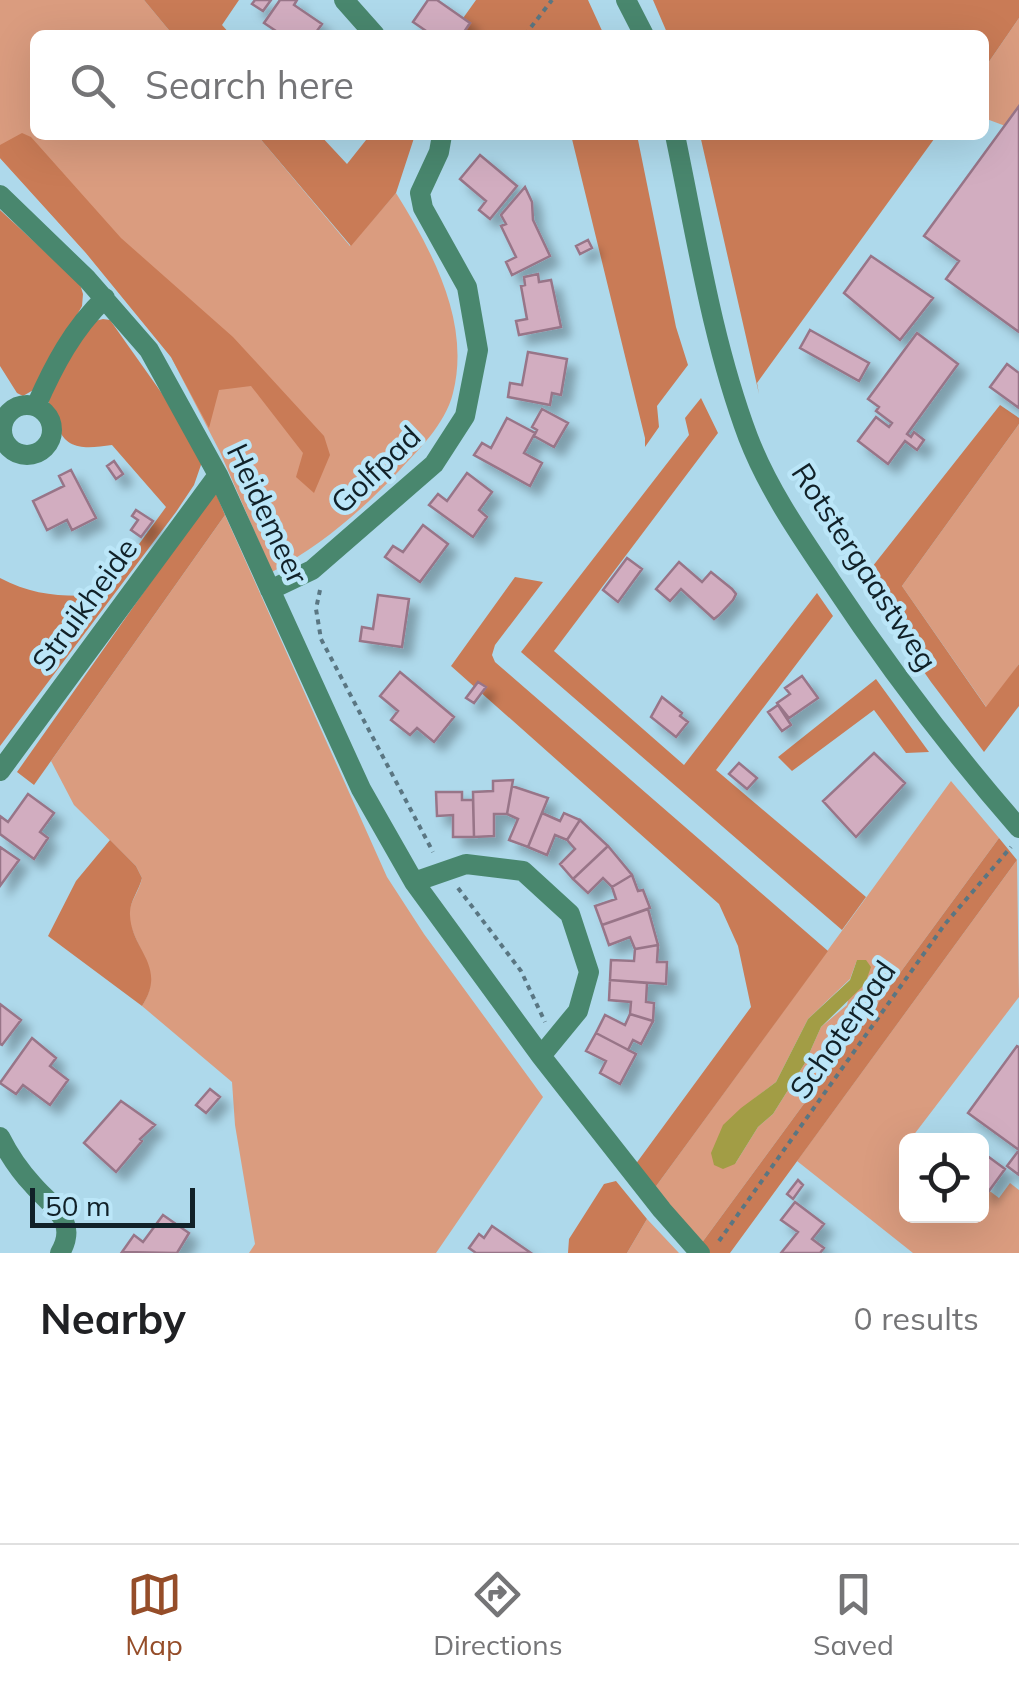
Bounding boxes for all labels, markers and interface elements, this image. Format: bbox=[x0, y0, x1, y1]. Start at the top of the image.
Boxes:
search box bbox=[30, 30, 989, 140]
icon: search bbox=[65, 58, 120, 113]
text: Search here bbox=[145, 61, 354, 109]
street label: Golfpad bbox=[322, 417, 428, 521]
street label: Heidemeer bbox=[219, 437, 317, 590]
street label: Rotstergaastweg bbox=[784, 456, 946, 677]
street label: Struikheide bbox=[23, 530, 145, 678]
street label: Schoterpad bbox=[781, 953, 904, 1106]
map controls bbox=[899, 1133, 989, 1223]
button: locate bbox=[899, 1133, 989, 1223]
scale bar bbox=[30, 1183, 195, 1228]
text: 50 m bbox=[45, 1188, 111, 1223]
text: Nearby bbox=[40, 1292, 186, 1345]
text: 0 results bbox=[854, 1298, 979, 1338]
tab: Map bbox=[125, 1567, 183, 1662]
tab: Directions bbox=[433, 1567, 563, 1662]
tab: Saved bbox=[813, 1567, 894, 1662]

